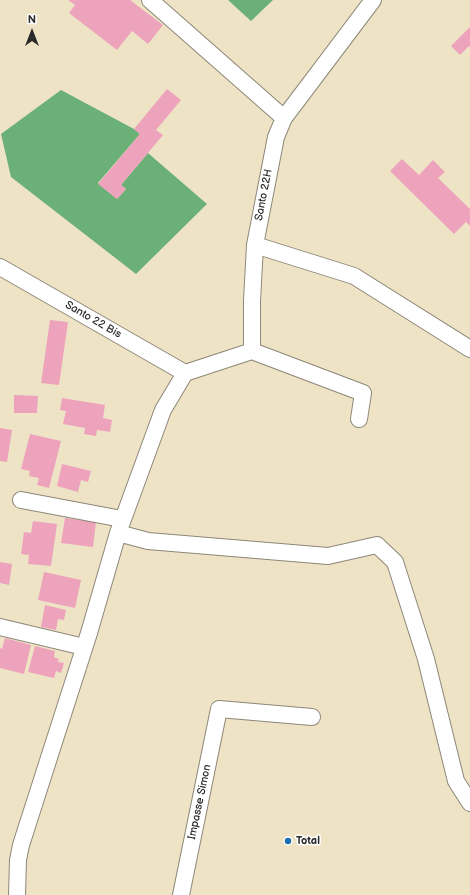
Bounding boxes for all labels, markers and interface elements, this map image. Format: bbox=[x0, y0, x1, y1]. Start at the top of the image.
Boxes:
north arrow bbox=[12, 12, 52, 52]
text: N bbox=[28, 13, 36, 26]
street label: Santo 22H bbox=[253, 168, 275, 222]
street label: Santo 22 Bis bbox=[62, 299, 124, 341]
street label: Impasse Simon bbox=[186, 763, 214, 841]
place label: Total bbox=[296, 834, 320, 848]
marker: Total bbox=[283, 836, 293, 846]

